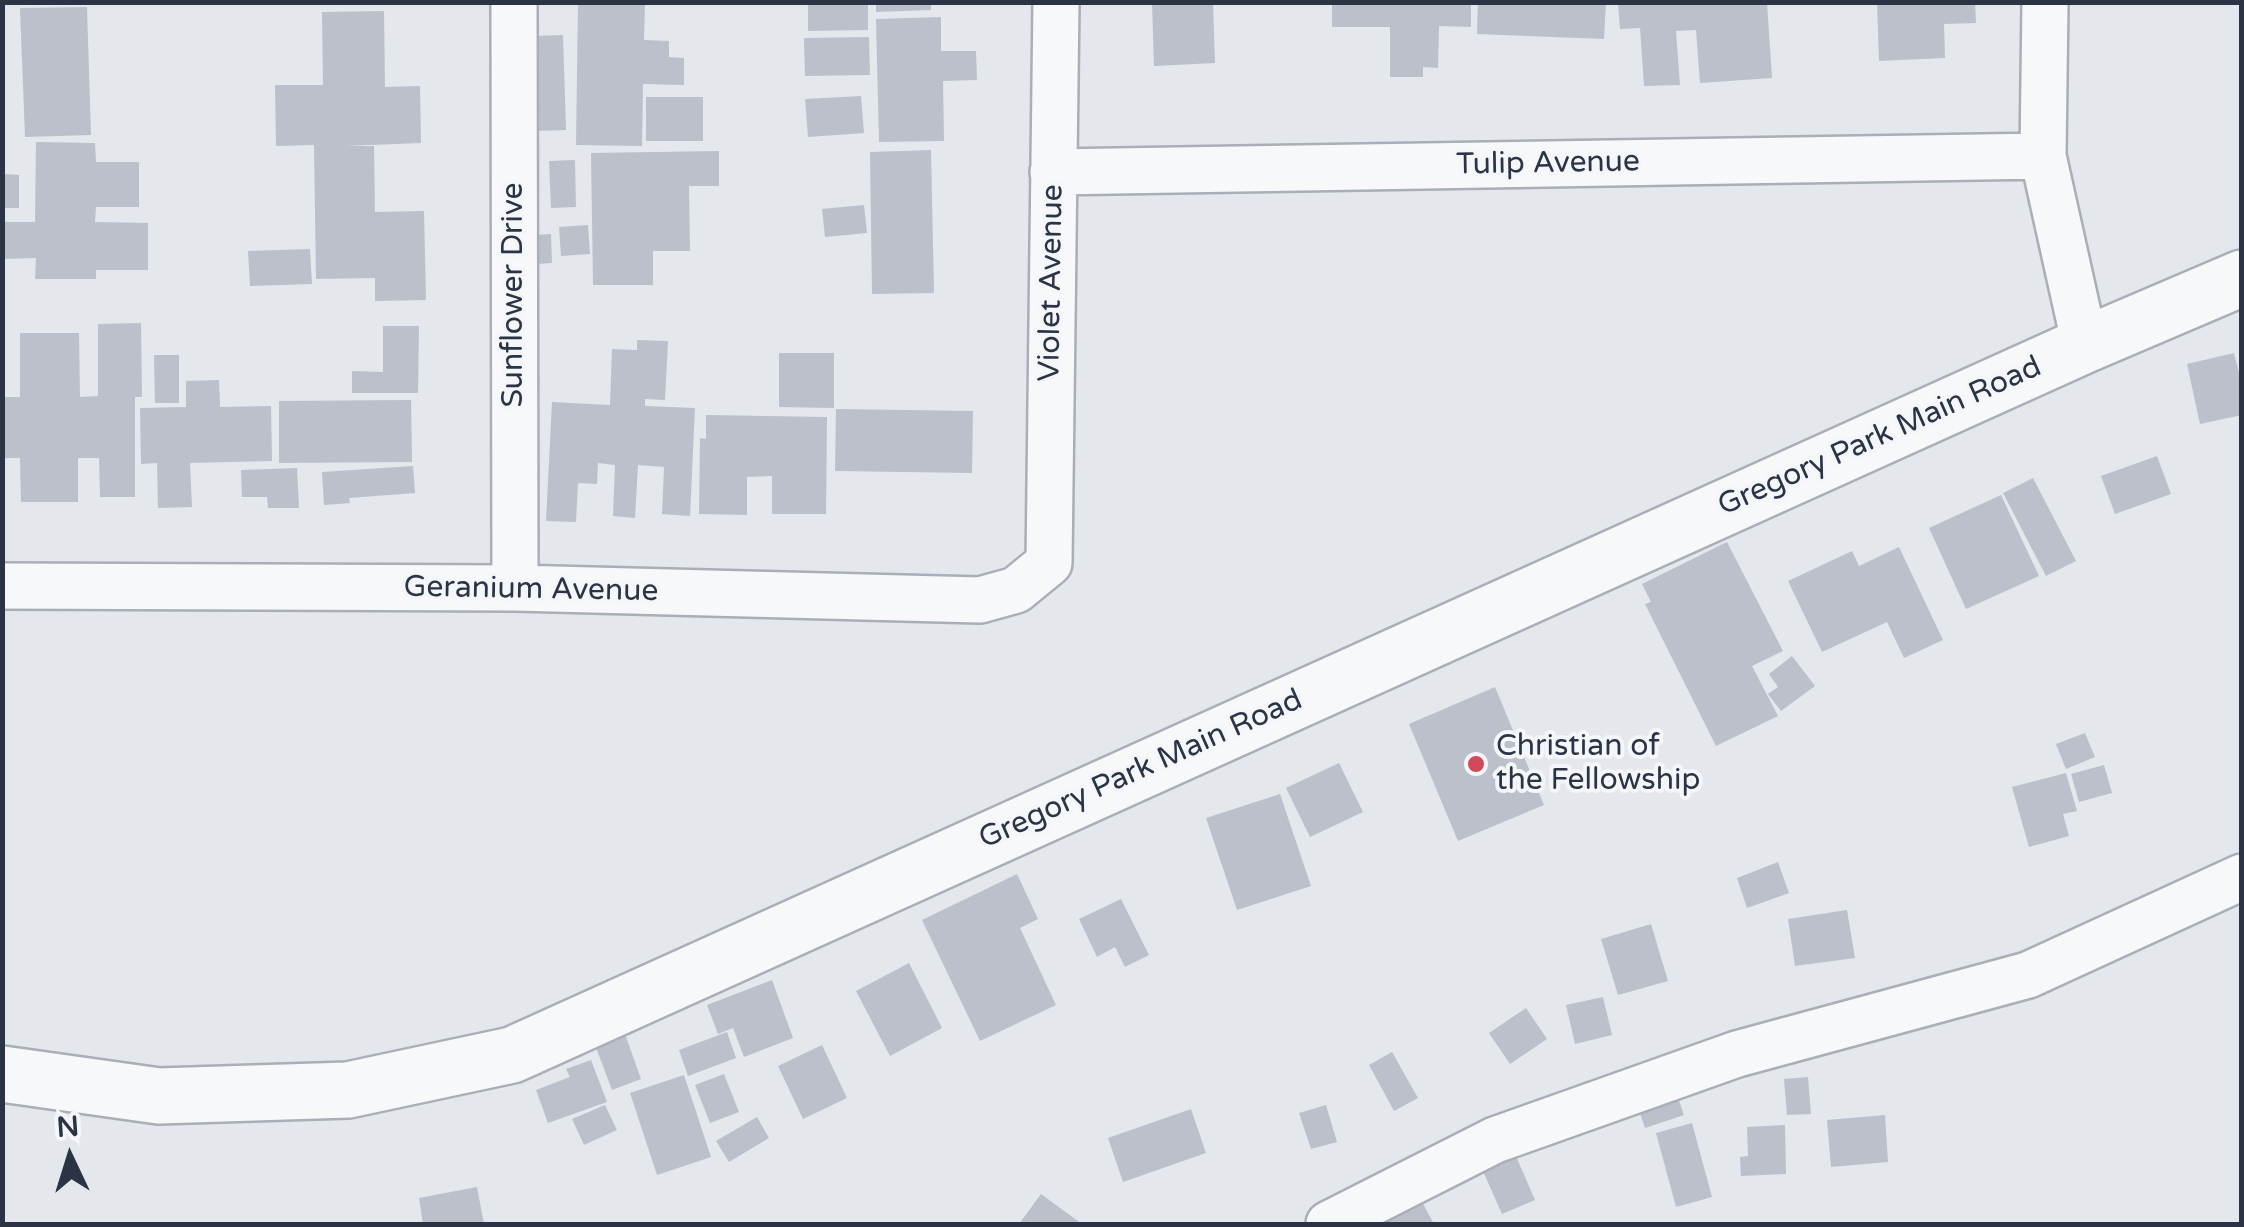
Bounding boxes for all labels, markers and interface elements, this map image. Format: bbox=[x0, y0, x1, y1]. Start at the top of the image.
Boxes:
street label: Tulip Avenue bbox=[1456, 144, 1640, 184]
street label: Sunflower Drive bbox=[496, 182, 532, 408]
street label: Violet Avenue bbox=[1032, 184, 1072, 382]
street label: Gregory Park Main Road bbox=[1713, 349, 2047, 525]
street label: Geranium Avenue bbox=[403, 570, 659, 610]
street label: Gregory Park Main Road bbox=[974, 682, 1308, 858]
place label: Christian of the Fellowship bbox=[1496, 729, 1700, 800]
marker: Christian of the Fellowship bbox=[1465, 753, 1487, 775]
north arrow bbox=[20, 1107, 120, 1207]
text: N bbox=[55, 1109, 80, 1145]

